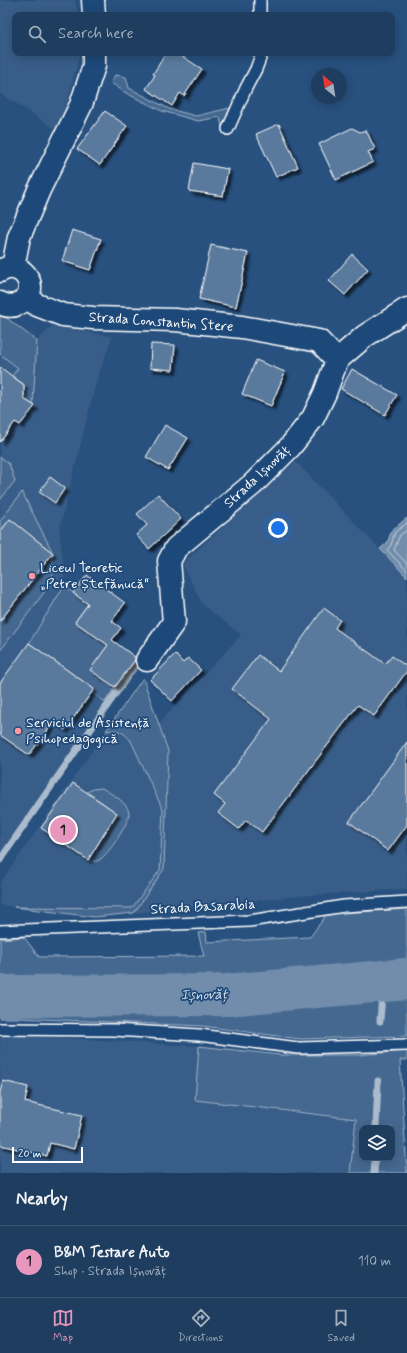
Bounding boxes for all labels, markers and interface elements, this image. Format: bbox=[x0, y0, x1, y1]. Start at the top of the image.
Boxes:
search box bbox=[12, 12, 395, 56]
icon: search bbox=[26, 23, 48, 45]
text: Search here bbox=[58, 24, 134, 44]
north arrow bbox=[311, 68, 347, 104]
street label: Strada Constantin Stere bbox=[88, 308, 234, 336]
street label: Strada Ișnovăț bbox=[220, 442, 294, 512]
your location bbox=[268, 518, 288, 538]
place label: Liceul Teoretic „Petre Ștefănucă“ bbox=[40, 559, 149, 593]
marker: Liceul Teoretic „Petre Ștefănucă“ bbox=[27, 571, 37, 581]
place label: Serviciul de Asistență Psihopedagogică bbox=[26, 714, 150, 749]
marker: Serviciul de Asistență Psihopedagogică bbox=[13, 726, 23, 736]
pin: 1 bbox=[50, 815, 76, 845]
street label: Strada Basarabia bbox=[150, 895, 256, 919]
water label: Ișnovăț bbox=[181, 985, 229, 1005]
map controls bbox=[359, 1125, 395, 1161]
button: layers bbox=[359, 1125, 395, 1161]
scale bar bbox=[12, 1145, 83, 1164]
text: 20 m bbox=[18, 1147, 41, 1161]
text: Nearby bbox=[16, 1188, 68, 1210]
text: B&M Testare Auto bbox=[54, 1243, 170, 1263]
text: 1 bbox=[26, 1253, 32, 1270]
text: 110 m bbox=[358, 1253, 391, 1270]
text: Shop · Strada Ișnovăț bbox=[54, 1263, 166, 1280]
tab: Map bbox=[52, 1307, 74, 1345]
tab: Directions bbox=[178, 1307, 223, 1345]
tab: Saved bbox=[327, 1307, 355, 1345]

